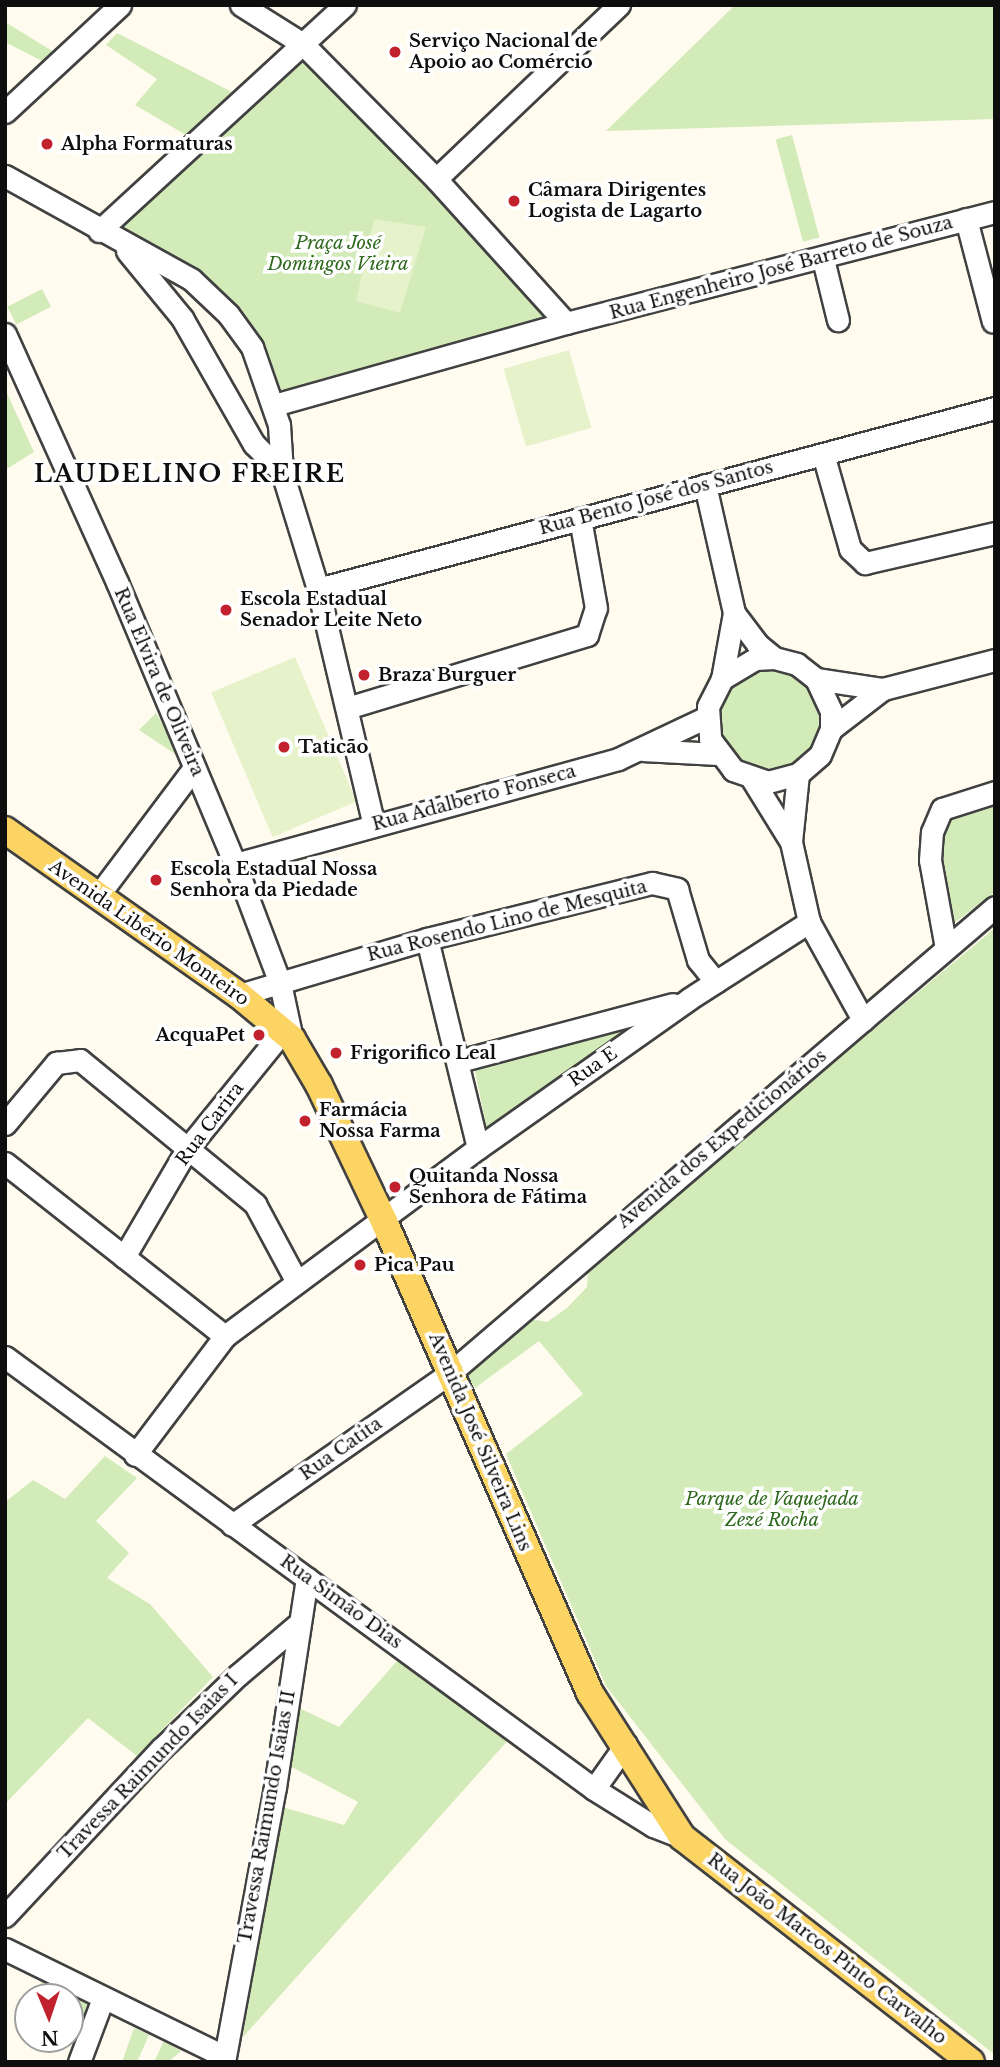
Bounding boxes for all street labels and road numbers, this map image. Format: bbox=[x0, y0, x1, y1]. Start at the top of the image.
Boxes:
street label: Rua Engenheiro José Barreto de Souza bbox=[607, 212, 955, 324]
street label: Rua Bento José dos Santos bbox=[536, 456, 776, 540]
street label: Rua Elvira de Oliveira bbox=[109, 584, 209, 780]
street label: Rua Adalberto Fonseca bbox=[369, 760, 579, 836]
street label: Avenida Libério Monteiro bbox=[45, 856, 253, 1010]
street label: Rua Rosendo Lino de Mesquita bbox=[365, 876, 649, 966]
street label: Rua E bbox=[565, 1043, 621, 1091]
street label: Avenida dos Expedicionários bbox=[613, 1045, 831, 1233]
street label: Rua Carira bbox=[172, 1078, 248, 1170]
street label: Avenida José Silveira Lins bbox=[424, 1329, 536, 1555]
street label: Rua Catita bbox=[296, 1413, 386, 1485]
street label: Rua Simão Dias bbox=[276, 1550, 406, 1654]
street label: Travessa Raimundo Isaias I bbox=[54, 1670, 242, 1864]
street label: Travessa Raimundo Isaias II bbox=[234, 1689, 300, 1945]
street label: Rua João Marcos Pinto Carvalho bbox=[703, 1849, 951, 2049]

